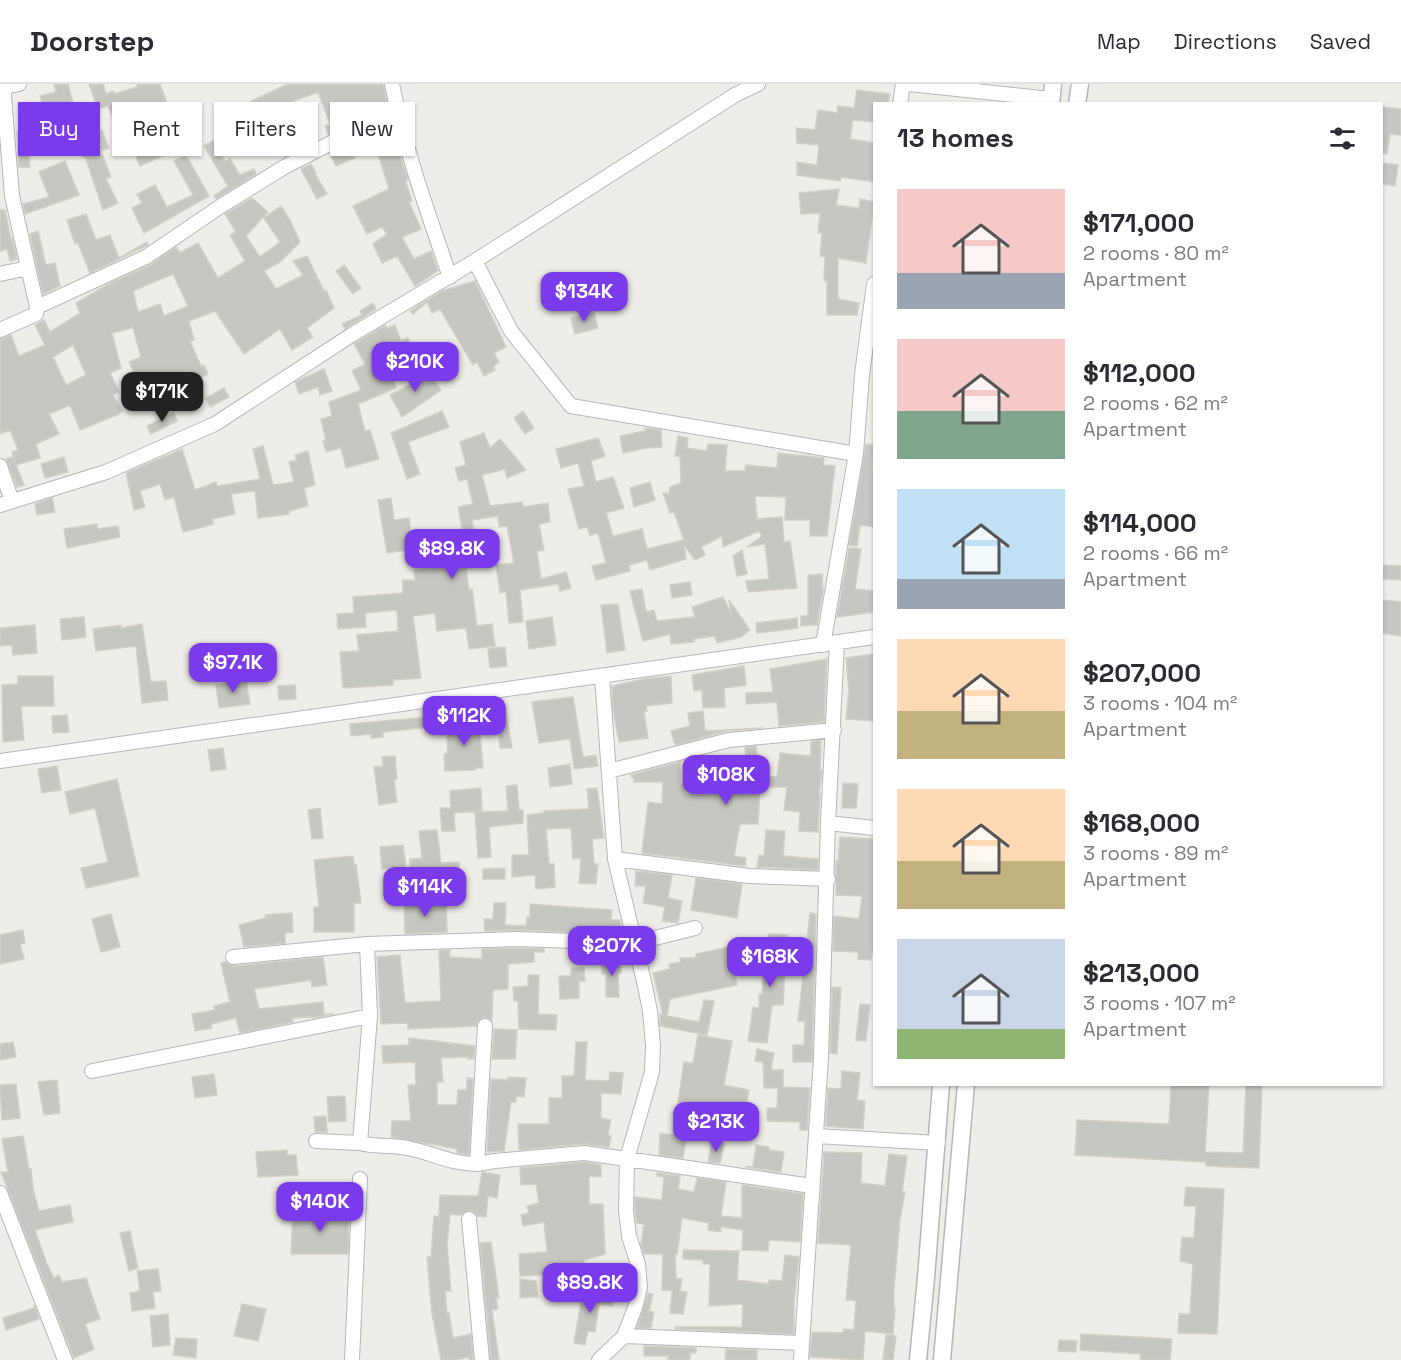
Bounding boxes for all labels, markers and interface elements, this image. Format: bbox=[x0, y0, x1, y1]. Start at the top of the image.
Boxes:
text: Doorstep bbox=[30, 23, 154, 59]
text: Map bbox=[1097, 28, 1141, 55]
text: Directions bbox=[1174, 28, 1277, 55]
text: Saved bbox=[1310, 28, 1371, 55]
chip: Buy bbox=[18, 102, 100, 156]
chip: Rent bbox=[112, 102, 202, 156]
chip: Filters bbox=[214, 102, 318, 156]
chip: New bbox=[330, 102, 415, 156]
text: 13 homes bbox=[897, 121, 1014, 155]
icon: filters bbox=[1326, 122, 1359, 155]
text: $171,000 bbox=[1083, 206, 1194, 240]
icon: home bbox=[945, 213, 1017, 285]
text: 2 rooms · 80 m² bbox=[1083, 240, 1229, 266]
text: Apartment bbox=[1083, 266, 1187, 292]
pin: $134K bbox=[542, 272, 626, 323]
text: $134K bbox=[555, 278, 613, 304]
pin: $210K bbox=[373, 342, 457, 393]
text: $210K bbox=[386, 348, 444, 374]
text: $112,000 bbox=[1083, 356, 1196, 390]
icon: home bbox=[945, 363, 1017, 435]
pin: $171K bbox=[120, 372, 204, 423]
text: $171K bbox=[135, 378, 189, 404]
text: 2 rooms · 62 m² bbox=[1083, 390, 1228, 416]
text: Apartment bbox=[1083, 416, 1187, 442]
text: $114,000 bbox=[1083, 506, 1197, 540]
icon: home bbox=[945, 513, 1017, 585]
pin: $89.8K bbox=[403, 529, 501, 580]
text: $89.8K bbox=[419, 535, 485, 561]
text: 2 rooms · 66 m² bbox=[1083, 540, 1228, 566]
text: Apartment bbox=[1083, 566, 1187, 592]
pin: $97.1K bbox=[184, 643, 282, 694]
text: $97.1K bbox=[203, 649, 263, 675]
text: $207,000 bbox=[1083, 656, 1201, 690]
icon: home bbox=[945, 663, 1017, 735]
text: 3 rooms · 104 m² bbox=[1083, 690, 1237, 716]
pin: $112K bbox=[422, 696, 506, 747]
text: $112K bbox=[437, 702, 491, 728]
text: Apartment bbox=[1083, 716, 1187, 742]
pin: $108K bbox=[684, 755, 768, 806]
text: $108K bbox=[697, 761, 755, 787]
text: $168,000 bbox=[1083, 806, 1200, 840]
icon: home bbox=[945, 813, 1017, 885]
text: 3 rooms · 89 m² bbox=[1083, 840, 1228, 866]
text: Apartment bbox=[1083, 866, 1187, 892]
pin: $114K bbox=[383, 867, 467, 918]
text: $114K bbox=[397, 873, 453, 899]
pin: $207K bbox=[570, 926, 654, 977]
text: $207K bbox=[582, 932, 642, 958]
pin: $168K bbox=[728, 937, 812, 988]
text: $168K bbox=[741, 943, 799, 969]
text: $213,000 bbox=[1083, 956, 1200, 990]
icon: home bbox=[945, 963, 1017, 1035]
text: 3 rooms · 107 m² bbox=[1083, 990, 1236, 1016]
text: Apartment bbox=[1083, 1016, 1187, 1042]
pin: $213K bbox=[674, 1102, 758, 1153]
text: $213K bbox=[687, 1108, 745, 1134]
pin: $140K bbox=[278, 1182, 362, 1233]
text: $140K bbox=[290, 1188, 350, 1214]
pin: $89.8K bbox=[541, 1263, 639, 1314]
text: $89.8K bbox=[557, 1269, 623, 1295]

